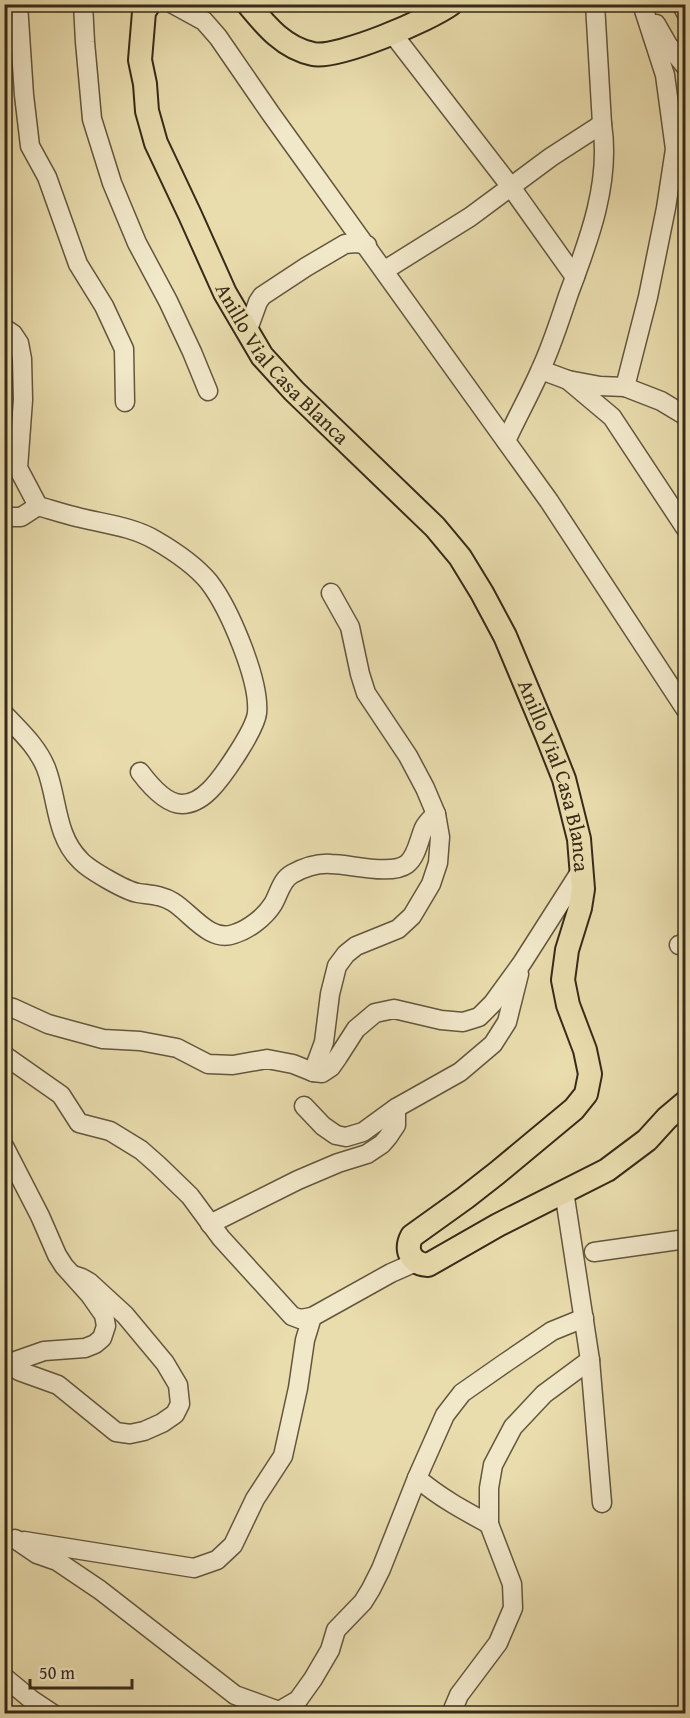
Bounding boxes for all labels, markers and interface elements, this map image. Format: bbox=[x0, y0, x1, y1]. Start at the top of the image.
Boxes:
street label: Anillo Vial Casa Blanca bbox=[208, 278, 357, 451]
street label: Anillo Vial Casa Blanca bbox=[510, 675, 598, 873]
scale bar bbox=[30, 1652, 132, 1690]
text: 50 m bbox=[39, 1659, 75, 1686]

